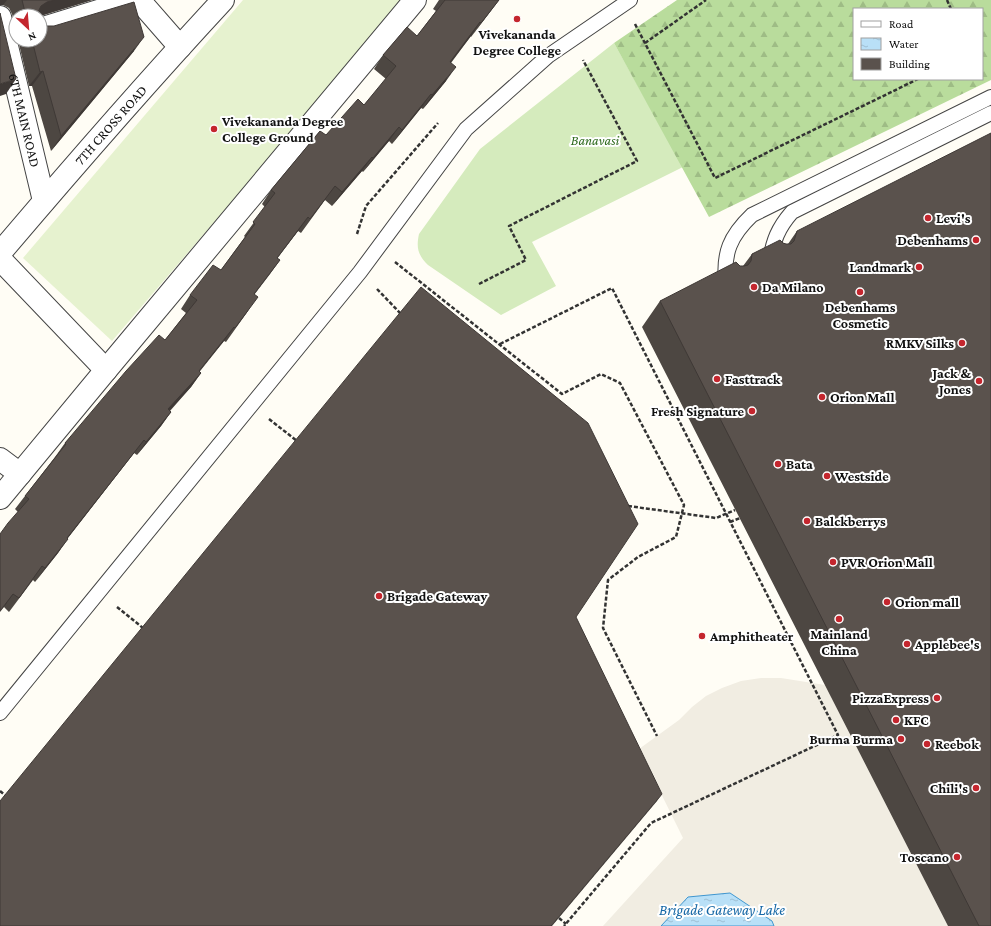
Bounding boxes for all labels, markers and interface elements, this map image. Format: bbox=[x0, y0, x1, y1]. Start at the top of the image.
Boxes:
north arrow bbox=[8, 8, 48, 48]
legend bbox=[853, 8, 983, 80]
marker: Vivekananda Degree College bbox=[512, 14, 522, 24]
text: Road bbox=[889, 17, 914, 31]
place label: Vivekananda Degree College bbox=[473, 26, 562, 58]
text: N bbox=[26, 30, 38, 44]
text: Water bbox=[889, 37, 919, 51]
text: Building bbox=[889, 57, 930, 71]
street label: 6TH MAIN ROAD bbox=[6, 71, 44, 169]
street label: 7TH CROSS ROAD bbox=[71, 82, 150, 168]
place label: Vivekananda Degree College Ground bbox=[221, 113, 344, 145]
marker: Vivekananda Degree College Ground bbox=[209, 124, 219, 134]
park label: Banavasi bbox=[571, 132, 619, 148]
place label: Levi's bbox=[936, 210, 971, 226]
marker: Levi's bbox=[923, 213, 933, 223]
place label: Debenhams bbox=[897, 232, 968, 248]
marker: Debenhams bbox=[971, 235, 981, 245]
place label: Landmark bbox=[849, 259, 911, 275]
marker: Landmark bbox=[914, 262, 924, 272]
place label: Da Milano bbox=[762, 279, 824, 295]
marker: Da Milano bbox=[749, 282, 759, 292]
marker: Debenhams Cosmetic bbox=[855, 287, 865, 297]
place label: Debenhams Cosmetic bbox=[825, 299, 896, 331]
place label: RMKV Silks bbox=[886, 335, 954, 351]
marker: RMKV Silks bbox=[957, 338, 967, 348]
place label: Jack & Jones bbox=[931, 365, 971, 397]
place label: Fasttrack bbox=[725, 371, 781, 387]
marker: Fasttrack bbox=[712, 374, 722, 384]
marker: Jack & Jones bbox=[974, 376, 984, 386]
place label: Orion Mall bbox=[830, 389, 895, 405]
marker: Orion Mall bbox=[817, 392, 827, 402]
place label: Fresh Signature bbox=[651, 403, 744, 419]
marker: Fresh Signature bbox=[747, 406, 757, 416]
place label: Bata bbox=[786, 456, 813, 472]
marker: Bata bbox=[773, 459, 783, 469]
place label: Westside bbox=[834, 468, 889, 484]
marker: Westside bbox=[822, 471, 832, 481]
place label: Balckberrys bbox=[815, 513, 886, 529]
marker: Balckberrys bbox=[802, 516, 812, 526]
place label: PVR Orion Mall bbox=[841, 554, 933, 570]
marker: PVR Orion Mall bbox=[828, 557, 838, 567]
place label: Brigade Gateway bbox=[387, 588, 487, 604]
marker: Brigade Gateway bbox=[374, 591, 384, 601]
place label: Orion mall bbox=[895, 594, 959, 610]
marker: Orion mall bbox=[882, 597, 892, 607]
marker: Mainland China bbox=[834, 614, 844, 624]
place label: Mainland China bbox=[810, 626, 868, 658]
place label: Amphitheater bbox=[709, 628, 794, 644]
marker: Amphitheater bbox=[697, 631, 707, 641]
place label: Applebee's bbox=[914, 636, 980, 652]
marker: Applebee's bbox=[902, 639, 912, 649]
place label: PizzaExpress bbox=[852, 690, 929, 706]
marker: PizzaExpress bbox=[932, 693, 942, 703]
place label: KFC bbox=[904, 712, 929, 728]
marker: KFC bbox=[891, 715, 901, 725]
place label: Burma Burma bbox=[809, 731, 893, 747]
marker: Burma Burma bbox=[896, 734, 906, 744]
place label: Reebok bbox=[935, 736, 979, 752]
marker: Reebok bbox=[922, 739, 932, 749]
place label: Chili's bbox=[930, 780, 968, 796]
marker: Chili's bbox=[971, 783, 981, 793]
place label: Toscano bbox=[900, 849, 949, 865]
marker: Toscano bbox=[952, 852, 962, 862]
water label: Brigade Gateway Lake bbox=[659, 902, 785, 919]

